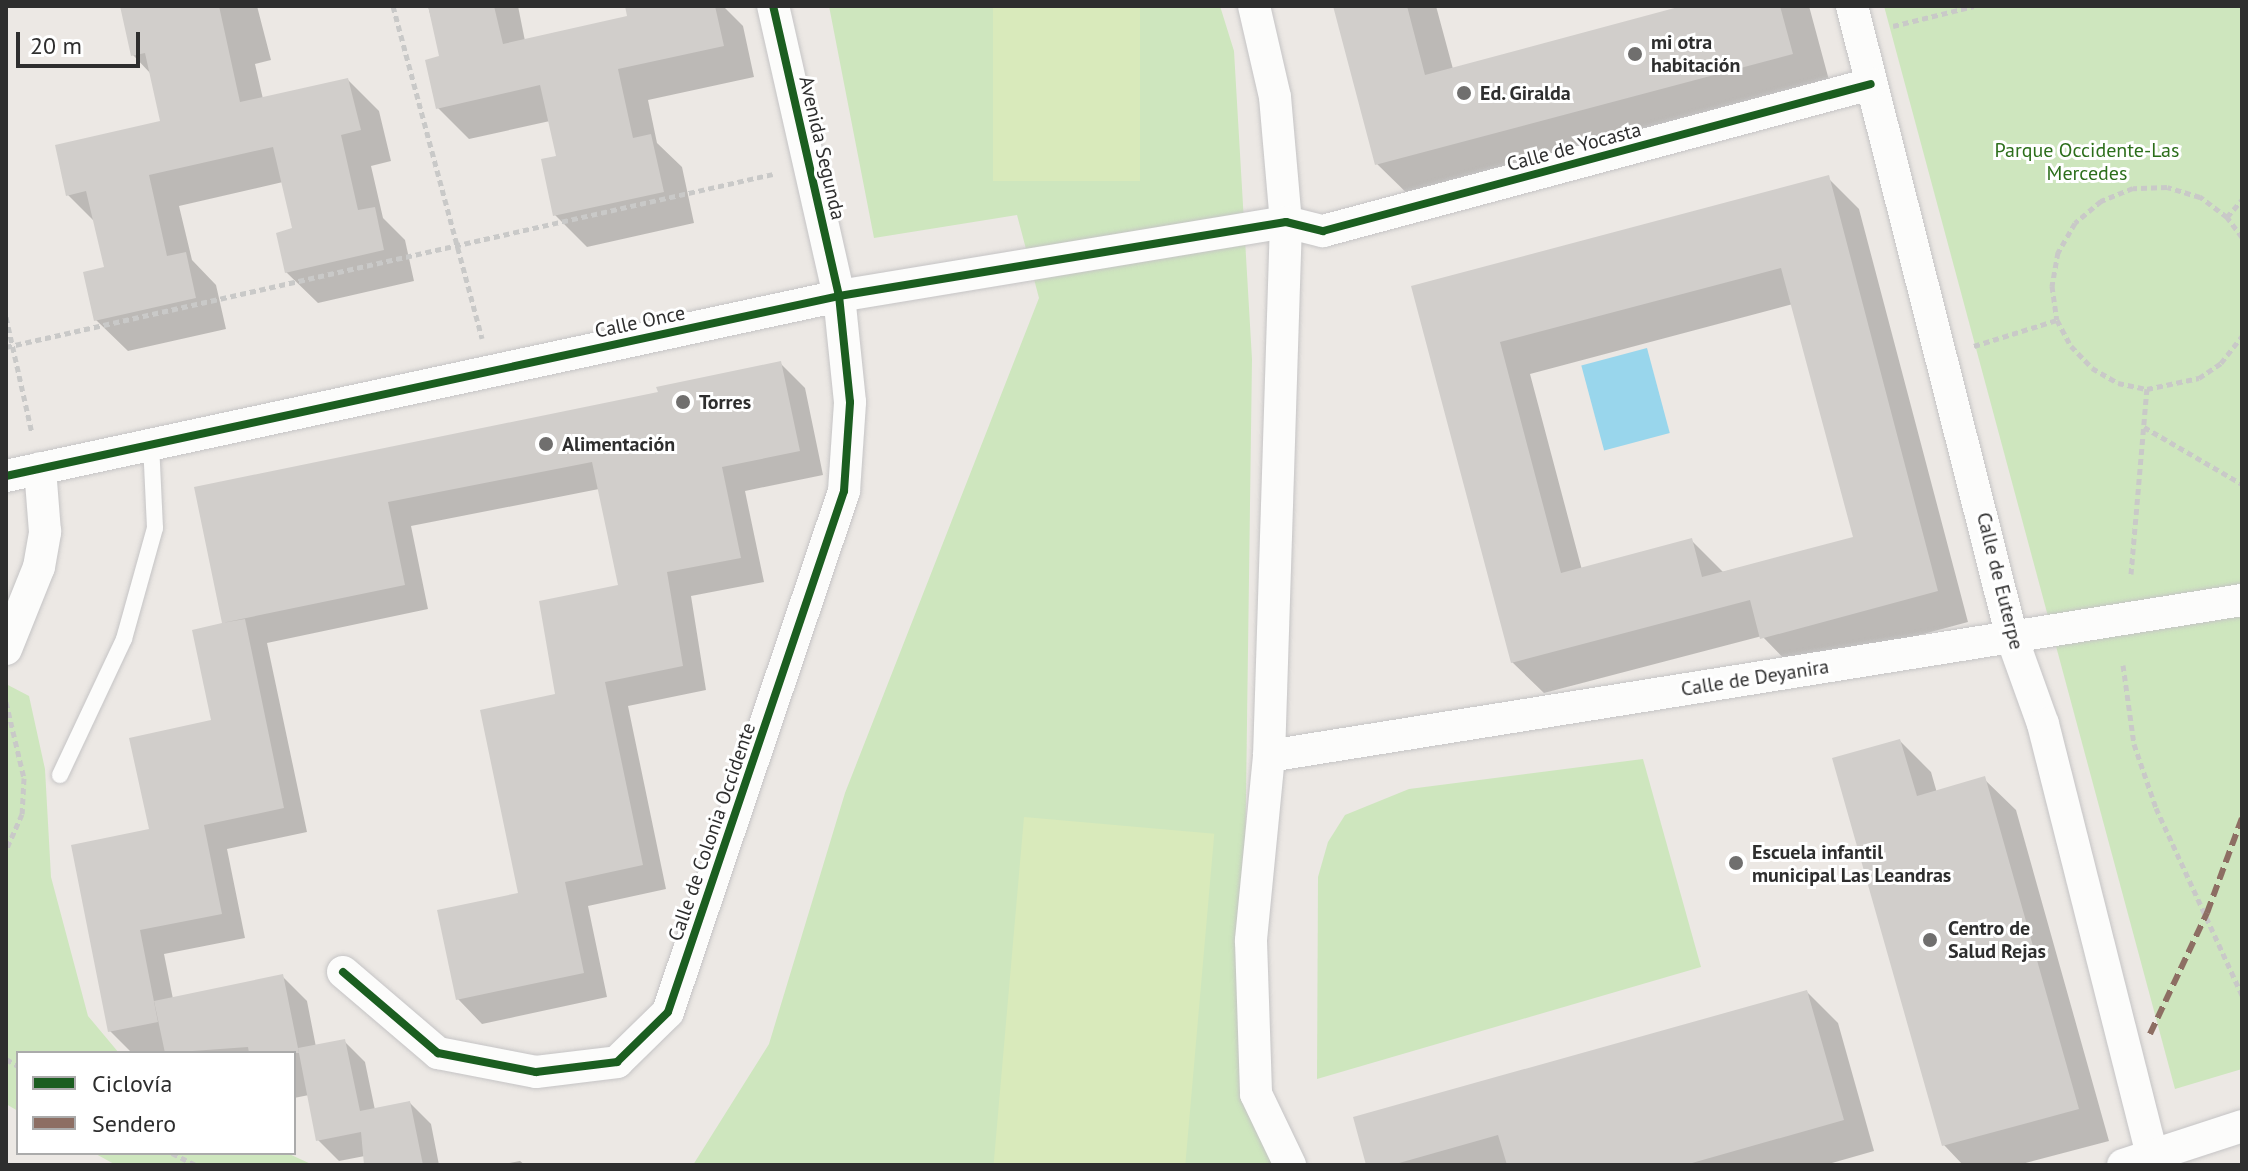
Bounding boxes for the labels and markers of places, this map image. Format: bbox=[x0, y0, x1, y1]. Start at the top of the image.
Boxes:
place label: mi otra habitación bbox=[1651, 30, 1740, 77]
marker: mi otra habitación bbox=[1626, 45, 1644, 63]
place label: Ed. Giralda bbox=[1480, 81, 1572, 105]
marker: Ed. Giralda bbox=[1455, 84, 1473, 102]
place label: Torres bbox=[699, 390, 751, 414]
marker: Torres bbox=[674, 393, 692, 411]
place label: Alimentación bbox=[562, 432, 675, 456]
marker: Alimentación bbox=[537, 435, 555, 453]
place label: Escuela infantil municipal Las Leandras bbox=[1752, 840, 1951, 887]
marker: Escuela infantil municipal Las Leandras bbox=[1727, 854, 1745, 872]
place label: Centro de Salud Rejas bbox=[1948, 916, 2046, 963]
marker: Centro de Salud Rejas bbox=[1919, 929, 1941, 951]

